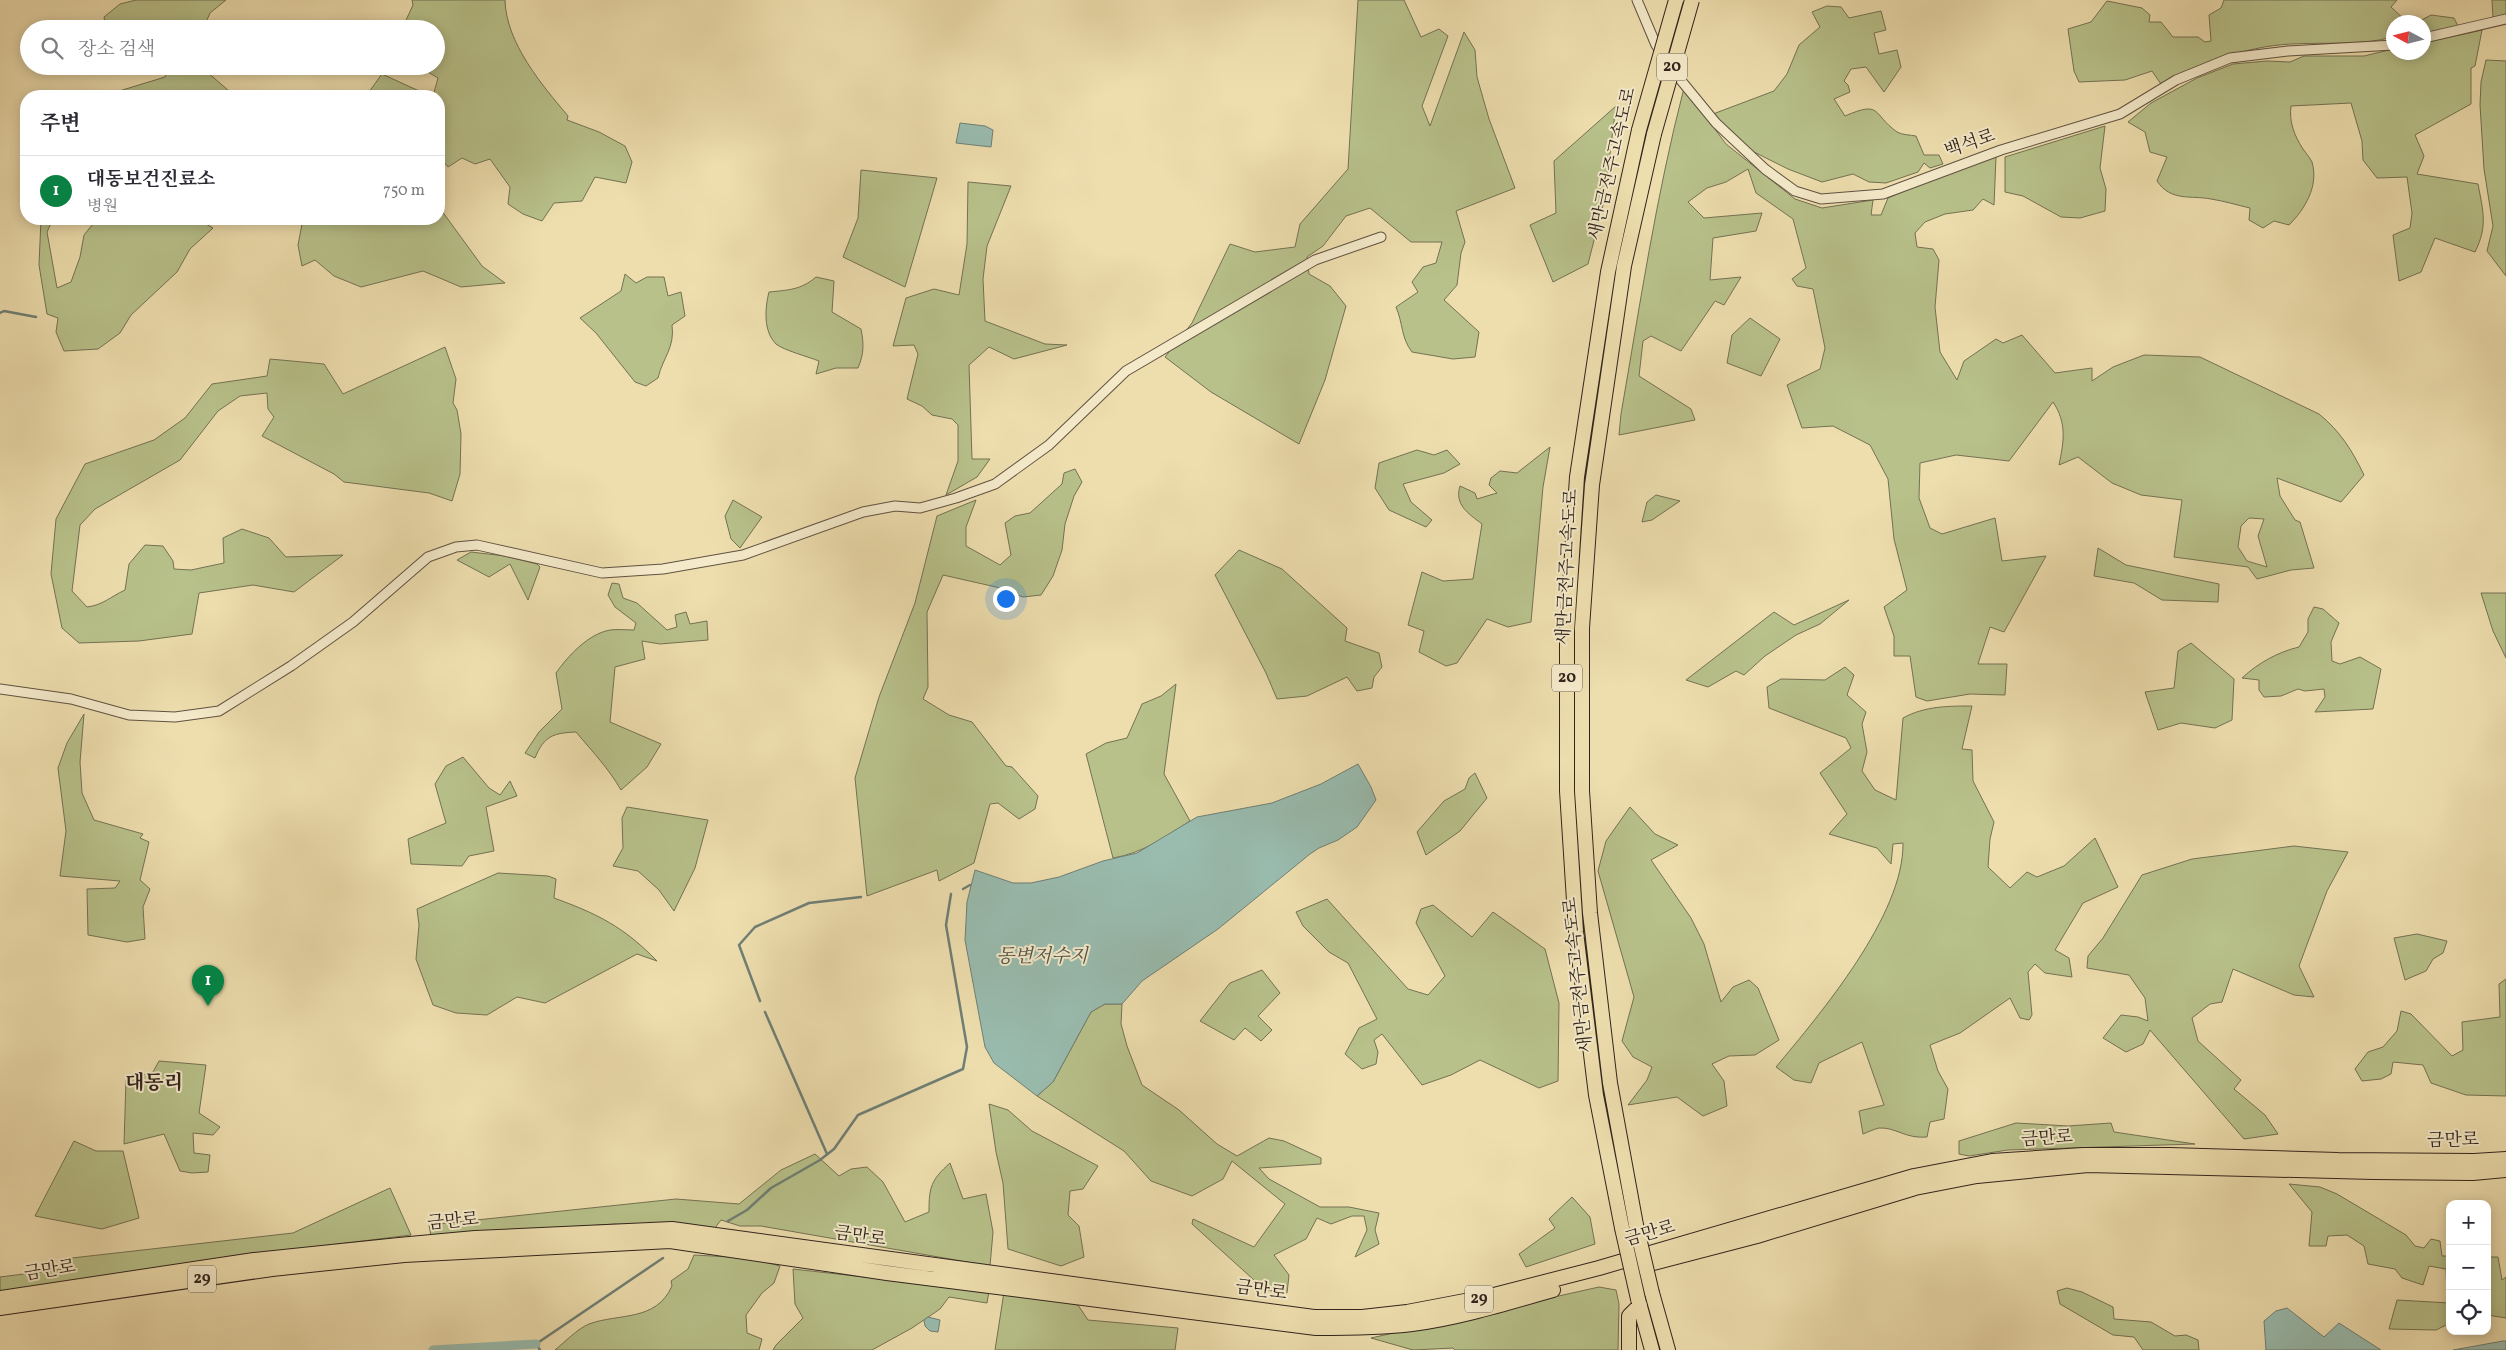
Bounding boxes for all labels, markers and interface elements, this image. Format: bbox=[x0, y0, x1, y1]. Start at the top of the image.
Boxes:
north arrow bbox=[2386, 15, 2431, 60]
search box bbox=[20, 20, 445, 75]
icon: search bbox=[38, 34, 66, 62]
text: 장소 검색 bbox=[78, 37, 155, 63]
road number: 20 bbox=[1657, 54, 1687, 80]
street label: 새만금전주고속도로 bbox=[1583, 85, 1643, 243]
text: 주변 bbox=[40, 110, 81, 139]
street label: 백석로 bbox=[1941, 124, 1999, 164]
text: 대동보건진료소 bbox=[87, 167, 215, 193]
text: 1 bbox=[53, 180, 59, 202]
text: 750 m bbox=[383, 180, 425, 202]
text: 병원 bbox=[87, 196, 118, 218]
street label: 새만금전주고속도로 bbox=[1551, 488, 1585, 646]
your location bbox=[993, 586, 1019, 612]
road number: 20 bbox=[1552, 664, 1582, 691]
street label: 새만금전주고속도로 bbox=[1558, 896, 1600, 1054]
water label: 동변저수지 bbox=[996, 944, 1090, 970]
pin: 1 bbox=[192, 965, 224, 1006]
district label: 대동리 bbox=[125, 1070, 183, 1098]
street label: 금만로 bbox=[2020, 1125, 2074, 1153]
street label: 금만로 bbox=[2427, 1128, 2479, 1154]
map controls bbox=[2446, 1200, 2491, 1335]
button: + bbox=[2446, 1200, 2491, 1245]
street label: 금만로 bbox=[426, 1207, 480, 1237]
street label: 금만로 bbox=[1621, 1215, 1679, 1253]
street label: 금만로 bbox=[832, 1221, 888, 1253]
button: − bbox=[2446, 1245, 2491, 1290]
street label: 금만로 bbox=[22, 1255, 78, 1287]
road number: 29 bbox=[188, 1266, 216, 1292]
street label: 금만로 bbox=[1233, 1275, 1289, 1307]
road number: 29 bbox=[1465, 1286, 1493, 1312]
button: locate bbox=[2446, 1290, 2491, 1335]

